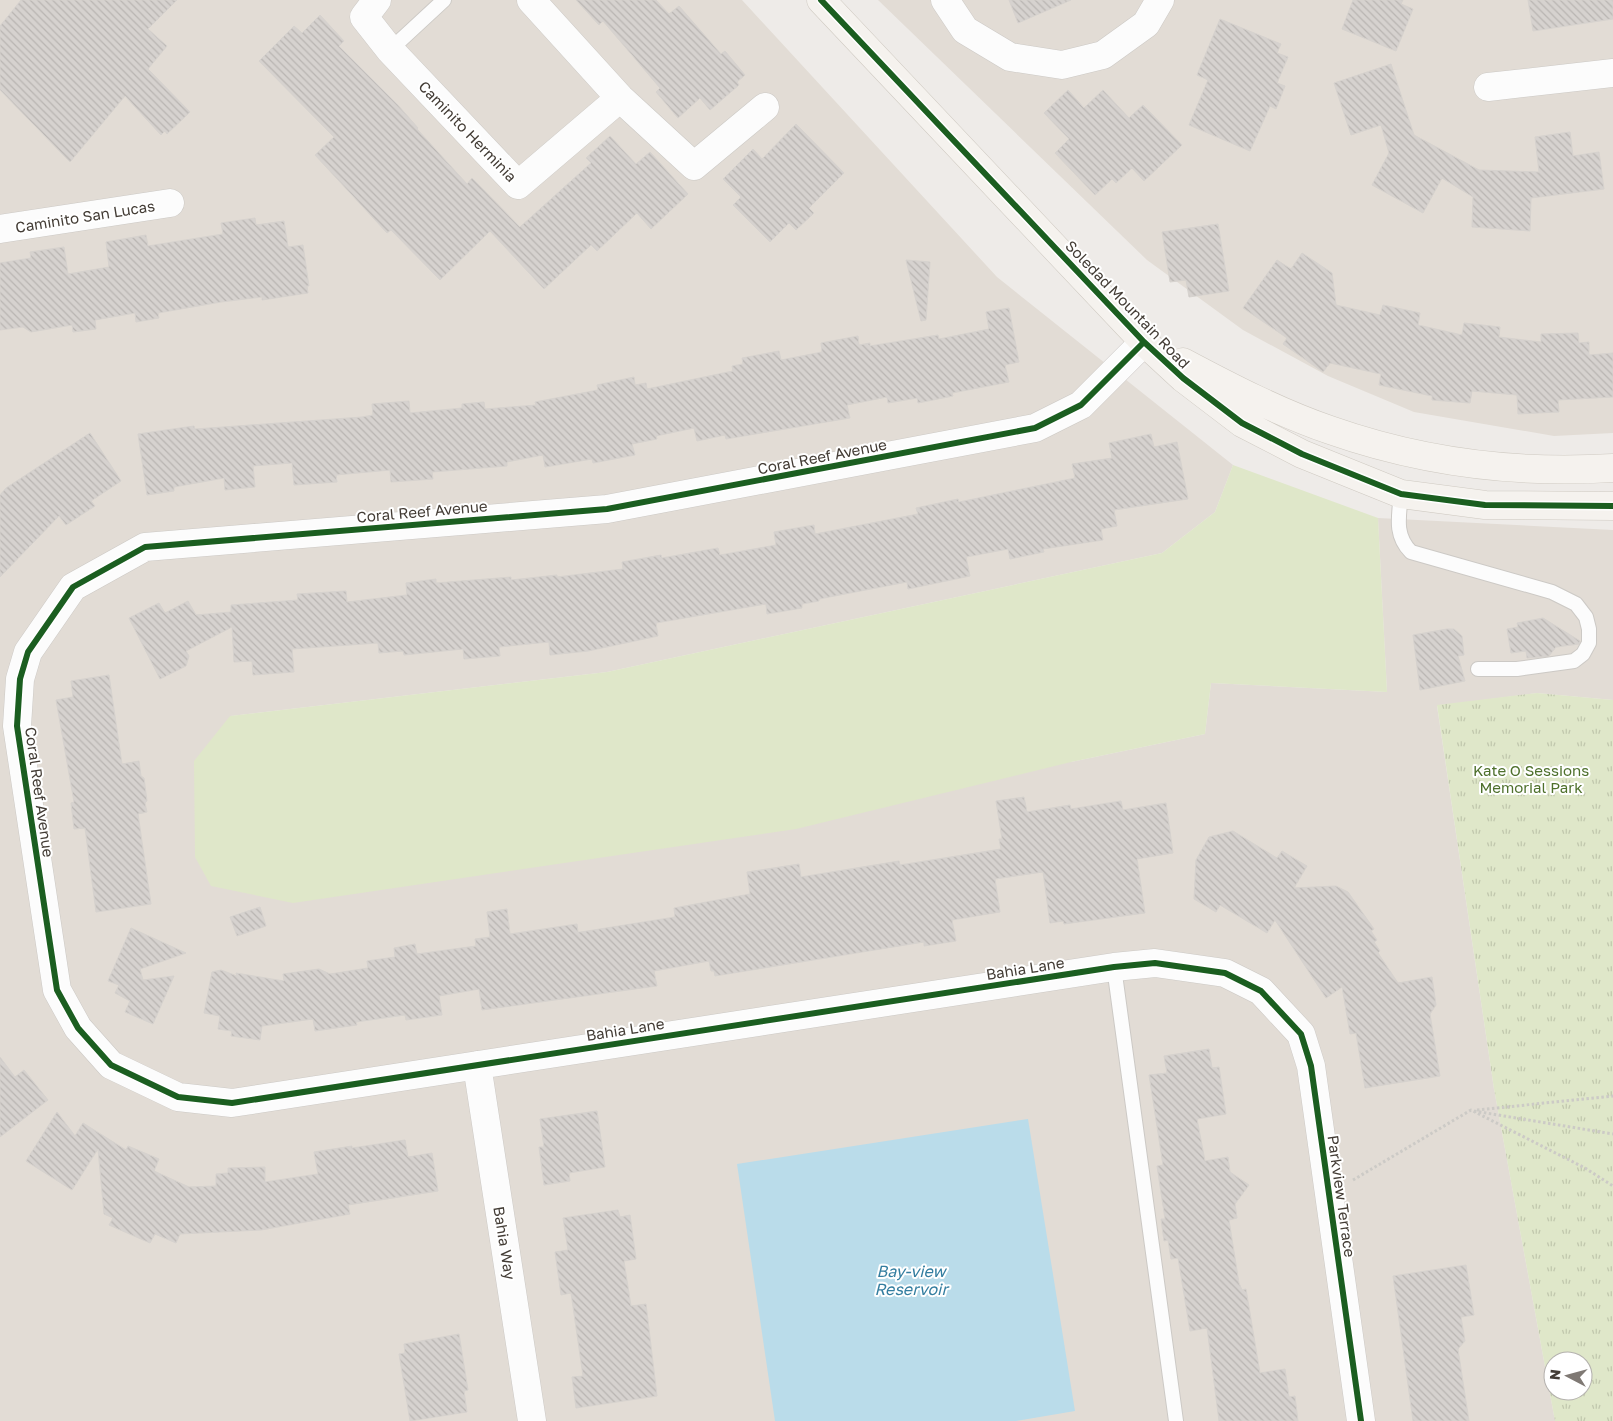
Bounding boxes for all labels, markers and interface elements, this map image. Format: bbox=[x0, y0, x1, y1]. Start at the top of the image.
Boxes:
street label: Caminito Herminia bbox=[415, 77, 521, 185]
street label: Caminito San Lucas bbox=[14, 196, 156, 236]
street label: Soledad Mountain Road bbox=[1062, 236, 1194, 372]
street label: Coral Reef Avenue bbox=[756, 435, 889, 477]
street label: Coral Reef Avenue bbox=[356, 496, 489, 526]
street label: Coral Reef Avenue bbox=[22, 726, 58, 859]
park label: Kate O Sessions Memorial Park bbox=[1473, 761, 1589, 796]
street label: Bahia Lane bbox=[985, 953, 1066, 983]
street label: Bahia Lane bbox=[585, 1014, 666, 1044]
street label: Parkview Terrace bbox=[1325, 1134, 1360, 1258]
street label: Bahia Way bbox=[490, 1205, 520, 1282]
water label: Bay-view Reservoir bbox=[874, 1261, 950, 1299]
north arrow bbox=[1543, 1351, 1593, 1401]
text: N bbox=[1546, 1368, 1564, 1381]

